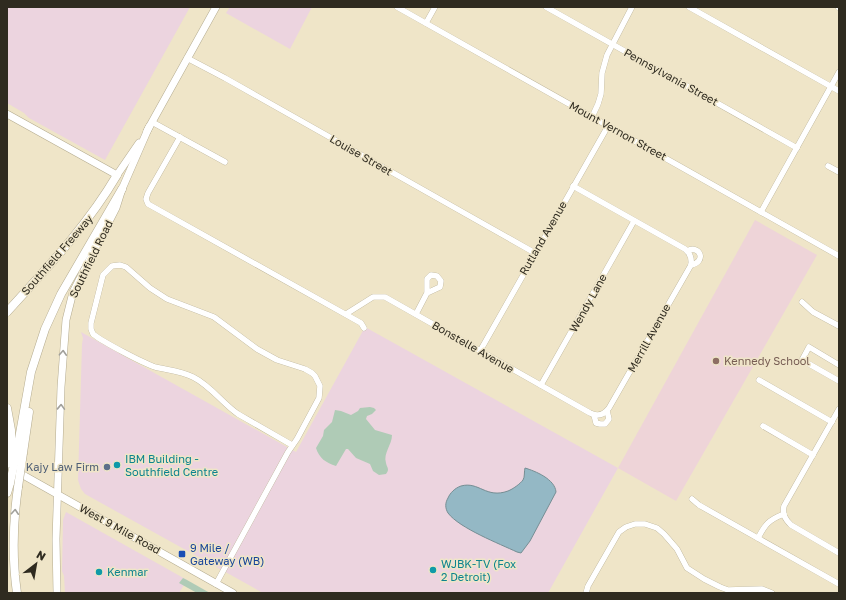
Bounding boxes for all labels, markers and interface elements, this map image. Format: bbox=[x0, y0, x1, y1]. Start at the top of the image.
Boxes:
street label: Pennsylvania Street bbox=[622, 45, 721, 108]
street label: Mount Vernon Street bbox=[567, 98, 669, 163]
street label: Louise Street bbox=[328, 131, 395, 178]
street label: Rutland Avenue bbox=[516, 198, 569, 277]
street label: Southfield Freeway bbox=[18, 212, 95, 297]
street label: Southfield Road bbox=[66, 218, 115, 300]
street label: Wendy Lane bbox=[566, 271, 609, 334]
street label: Merrill Avenue bbox=[624, 301, 673, 374]
street label: Bonstelle Avenue bbox=[430, 318, 516, 375]
one-way arrow bbox=[58, 350, 67, 356]
place label: Kennedy School bbox=[724, 354, 810, 367]
marker: Kennedy School bbox=[711, 356, 721, 366]
one-way arrow bbox=[56, 404, 65, 410]
place label: IBM Building - Southfield Centre bbox=[125, 452, 218, 478]
place label: Kajy Law Firm bbox=[26, 460, 99, 473]
marker: IBM Building - Southfield Centre bbox=[112, 460, 122, 470]
marker: Kajy Law Firm bbox=[102, 462, 112, 472]
street label: West 9 Mile Road bbox=[77, 501, 163, 556]
one-way arrow bbox=[10, 509, 19, 515]
place label: 9 Mile / Gateway (WB) bbox=[190, 541, 264, 567]
north arrow bbox=[16, 544, 56, 584]
text: N bbox=[34, 547, 48, 563]
marker: 9 Mile / Gateway (WB) bbox=[177, 549, 187, 559]
place label: WJBK-TV (Fox 2 Detroit) bbox=[441, 557, 516, 583]
place label: Kenmar bbox=[107, 565, 148, 578]
marker: WJBK-TV (Fox 2 Detroit) bbox=[428, 565, 438, 575]
marker: Kenmar bbox=[94, 567, 104, 577]

